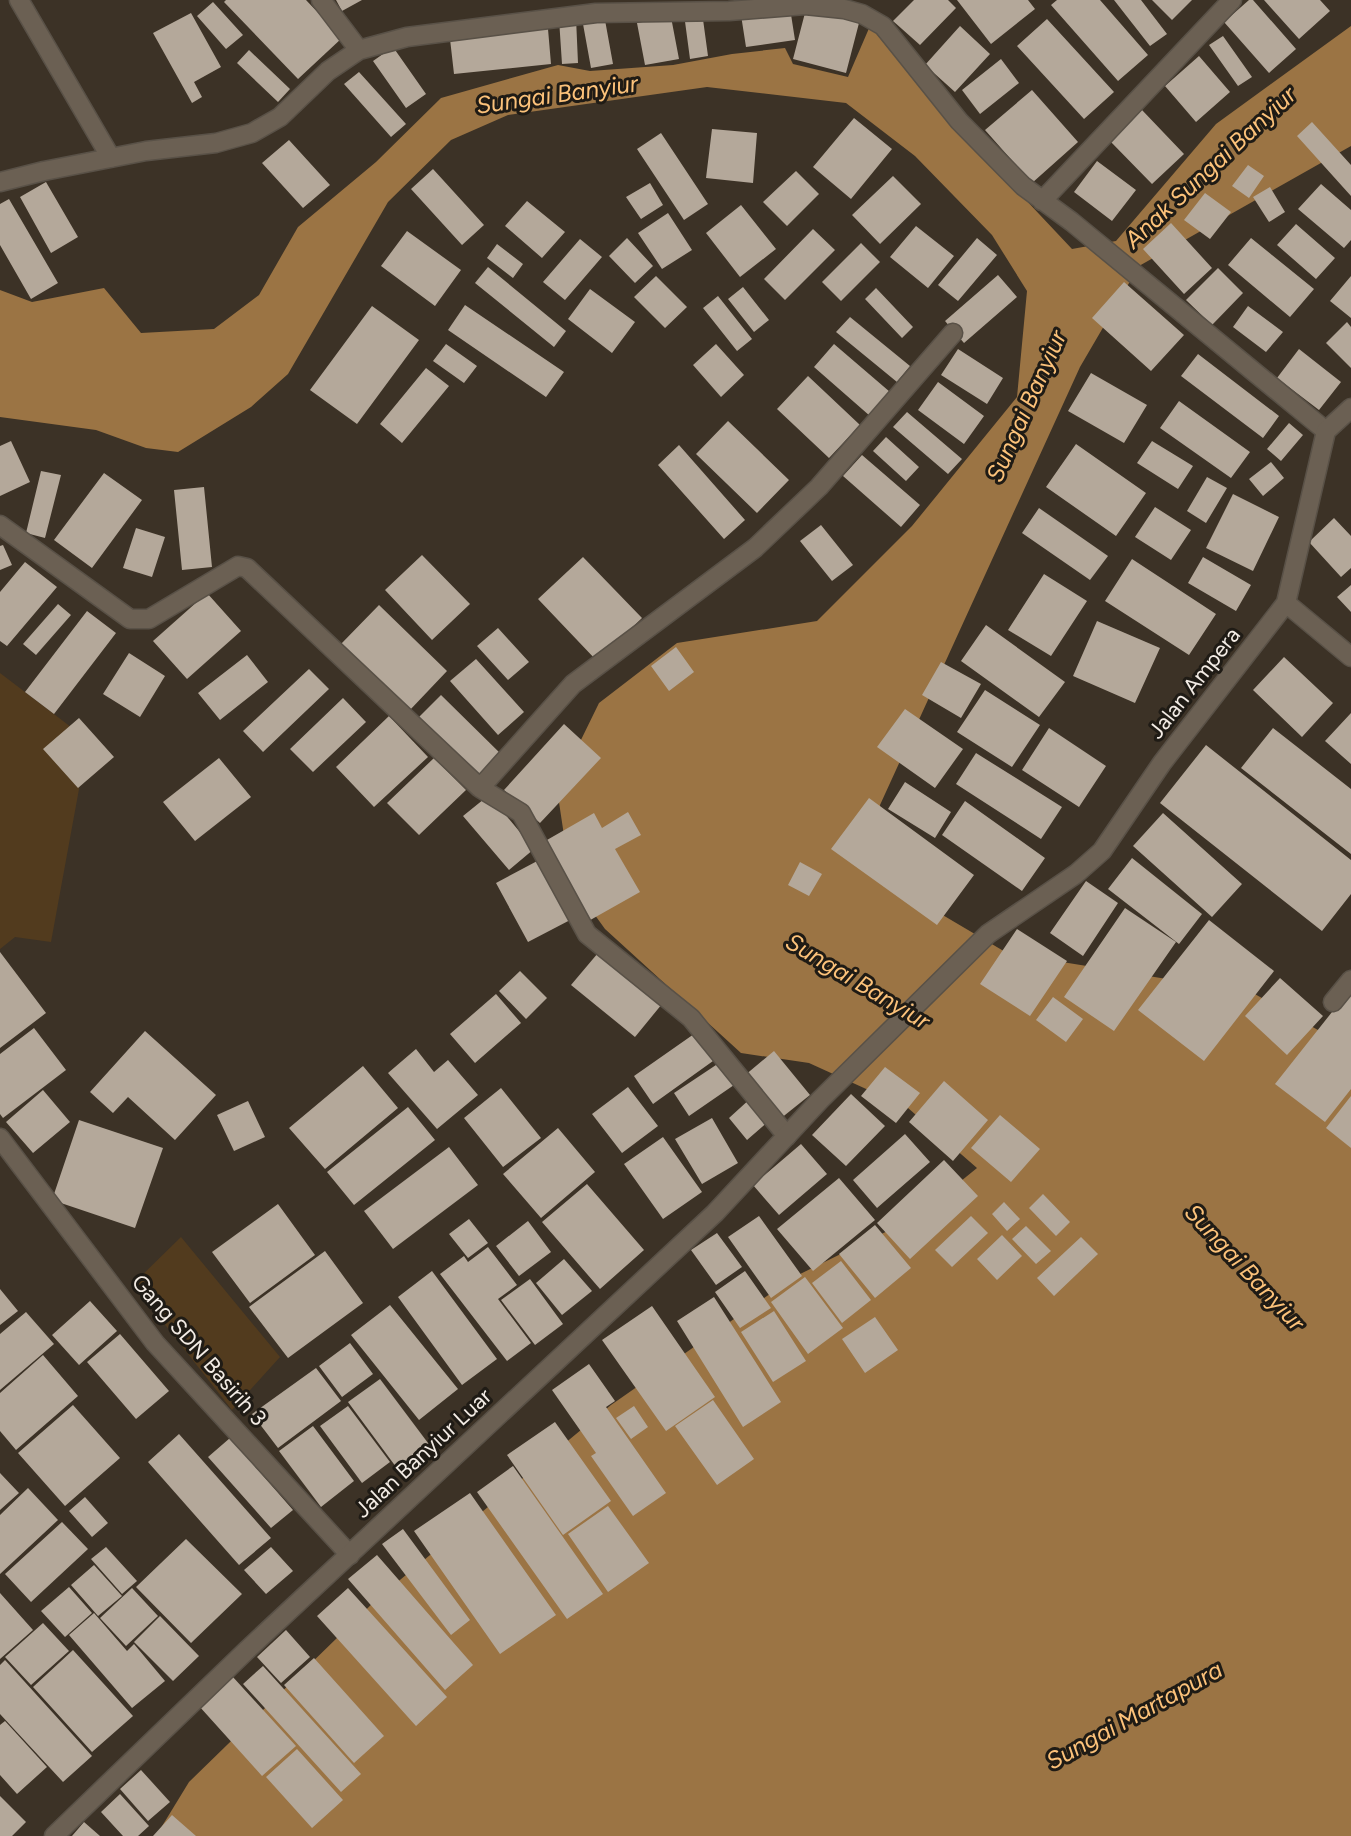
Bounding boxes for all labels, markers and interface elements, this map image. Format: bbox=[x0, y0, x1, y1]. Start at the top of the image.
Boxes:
water label: Sungai Banyiur bbox=[474, 68, 641, 120]
water label: Anak Sungai Banyiur bbox=[1117, 79, 1303, 255]
water label: Sungai Banyiur bbox=[980, 325, 1073, 486]
street label: Jalan Ampera bbox=[1142, 622, 1246, 744]
water label: Sungai Banyiur bbox=[781, 927, 936, 1036]
water label: Sungai Banyiur bbox=[1179, 1198, 1312, 1337]
street label: Gang SDN Basirih 3 bbox=[126, 1269, 272, 1431]
street label: Jalan Banyiur Luar bbox=[349, 1382, 497, 1523]
water label: Sungai Martapura bbox=[1041, 1655, 1227, 1775]

